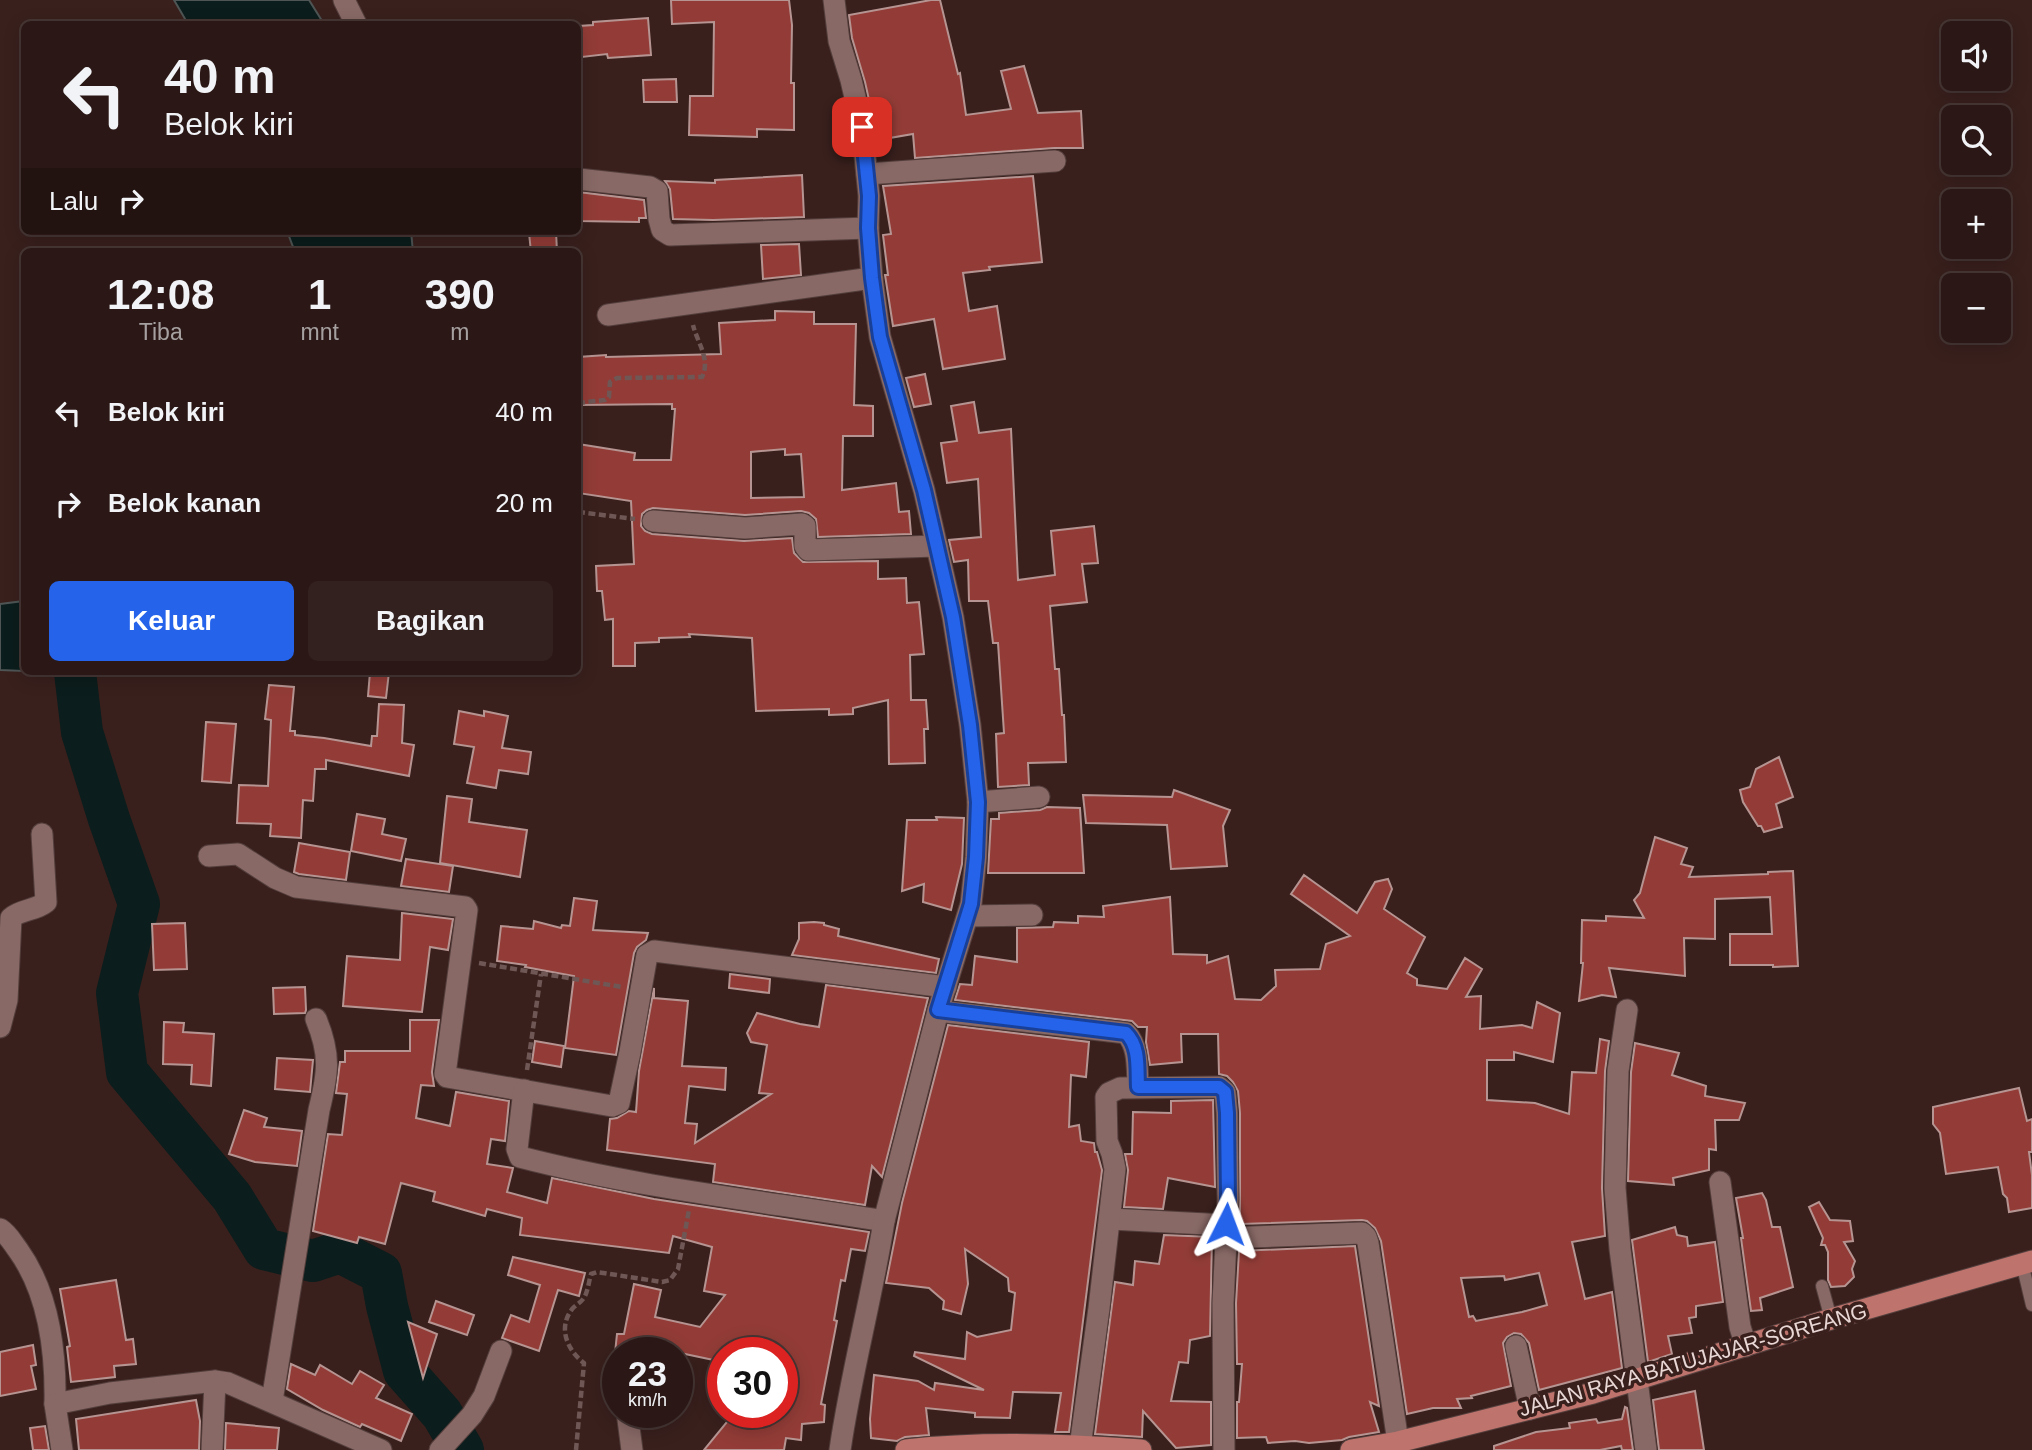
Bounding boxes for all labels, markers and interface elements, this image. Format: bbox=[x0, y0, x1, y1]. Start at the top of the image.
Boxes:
map controls bbox=[1941, 21, 2011, 343]
button: sound bbox=[1941, 21, 2011, 91]
icon: left bbox=[49, 49, 140, 140]
text: 40 m bbox=[164, 49, 276, 103]
pin bbox=[832, 97, 892, 157]
button: search bbox=[1941, 105, 2011, 175]
text: Belok kiri bbox=[164, 106, 294, 142]
icon: arrive bbox=[843, 108, 881, 146]
icon: right bbox=[112, 182, 150, 220]
text: Lalu bbox=[49, 186, 98, 216]
button: + bbox=[1941, 189, 2011, 259]
text: 12:08 bbox=[107, 271, 214, 318]
text: 1 bbox=[308, 271, 331, 318]
text: 390 bbox=[425, 271, 495, 318]
button: − bbox=[1941, 273, 2011, 343]
text: Tiba bbox=[139, 319, 183, 345]
text: mnt bbox=[300, 319, 339, 345]
text: m bbox=[450, 319, 469, 345]
icon: left bbox=[49, 394, 87, 432]
text: Belok kiri bbox=[108, 397, 225, 427]
text: 40 m bbox=[495, 397, 553, 427]
icon: right bbox=[49, 485, 87, 523]
text: Belok kanan bbox=[108, 488, 261, 518]
text: 20 m bbox=[495, 488, 553, 518]
button: Keluar bbox=[49, 581, 294, 661]
button: Bagikan bbox=[308, 581, 553, 661]
position arrow bbox=[1189, 1187, 1263, 1261]
street label: JALAN RAYA BATUJAJAR-SOREANG bbox=[1516, 1299, 1869, 1420]
speed limit sign: 30 bbox=[707, 1337, 798, 1428]
text: 23 bbox=[628, 1354, 667, 1393]
text: km/h bbox=[628, 1390, 667, 1410]

